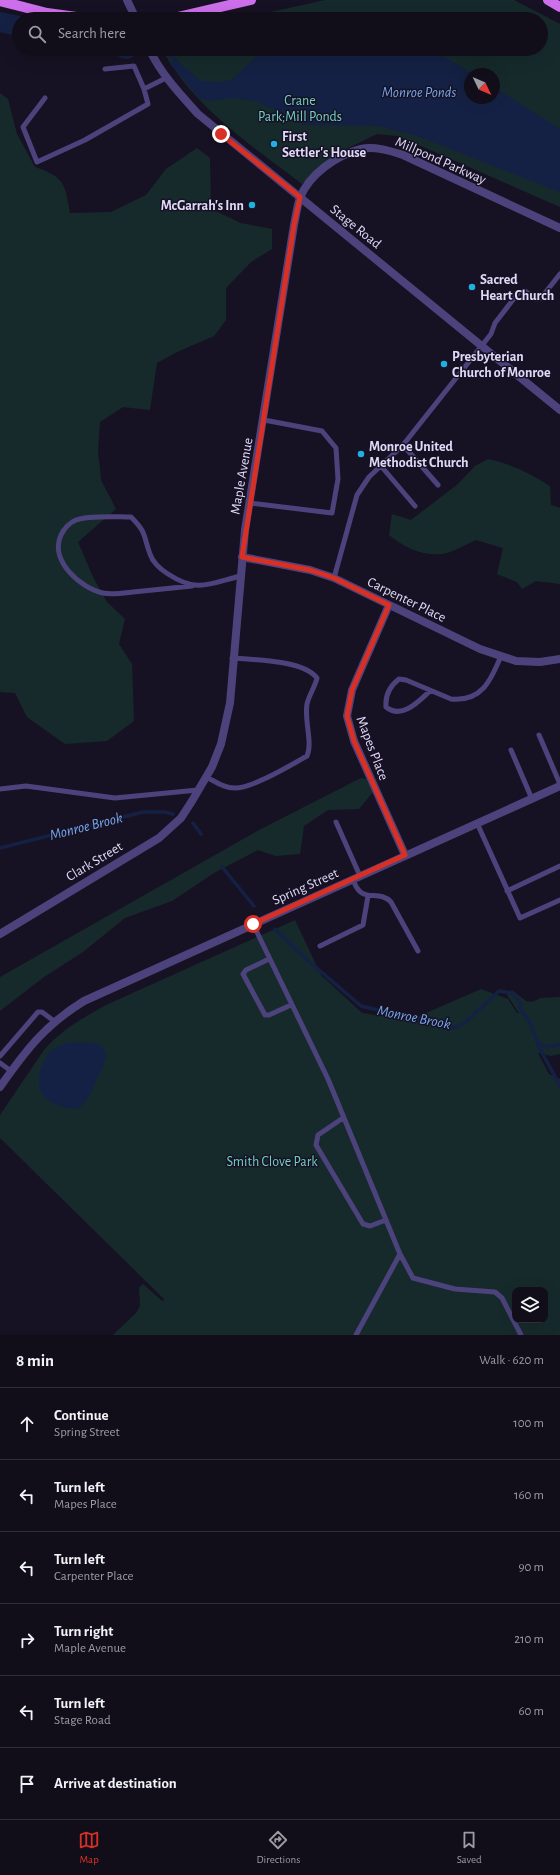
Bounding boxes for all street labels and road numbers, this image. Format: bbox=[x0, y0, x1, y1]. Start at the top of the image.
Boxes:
street label: Millpond Parkway bbox=[393, 135, 488, 187]
street label: Stage Road bbox=[327, 202, 383, 251]
street label: Maple Avenue bbox=[228, 437, 256, 516]
street label: Carpenter Place bbox=[365, 575, 448, 625]
street label: Mapes Place bbox=[353, 714, 391, 782]
street label: Clark Street bbox=[64, 839, 126, 884]
street label: Spring Street bbox=[270, 866, 341, 908]

